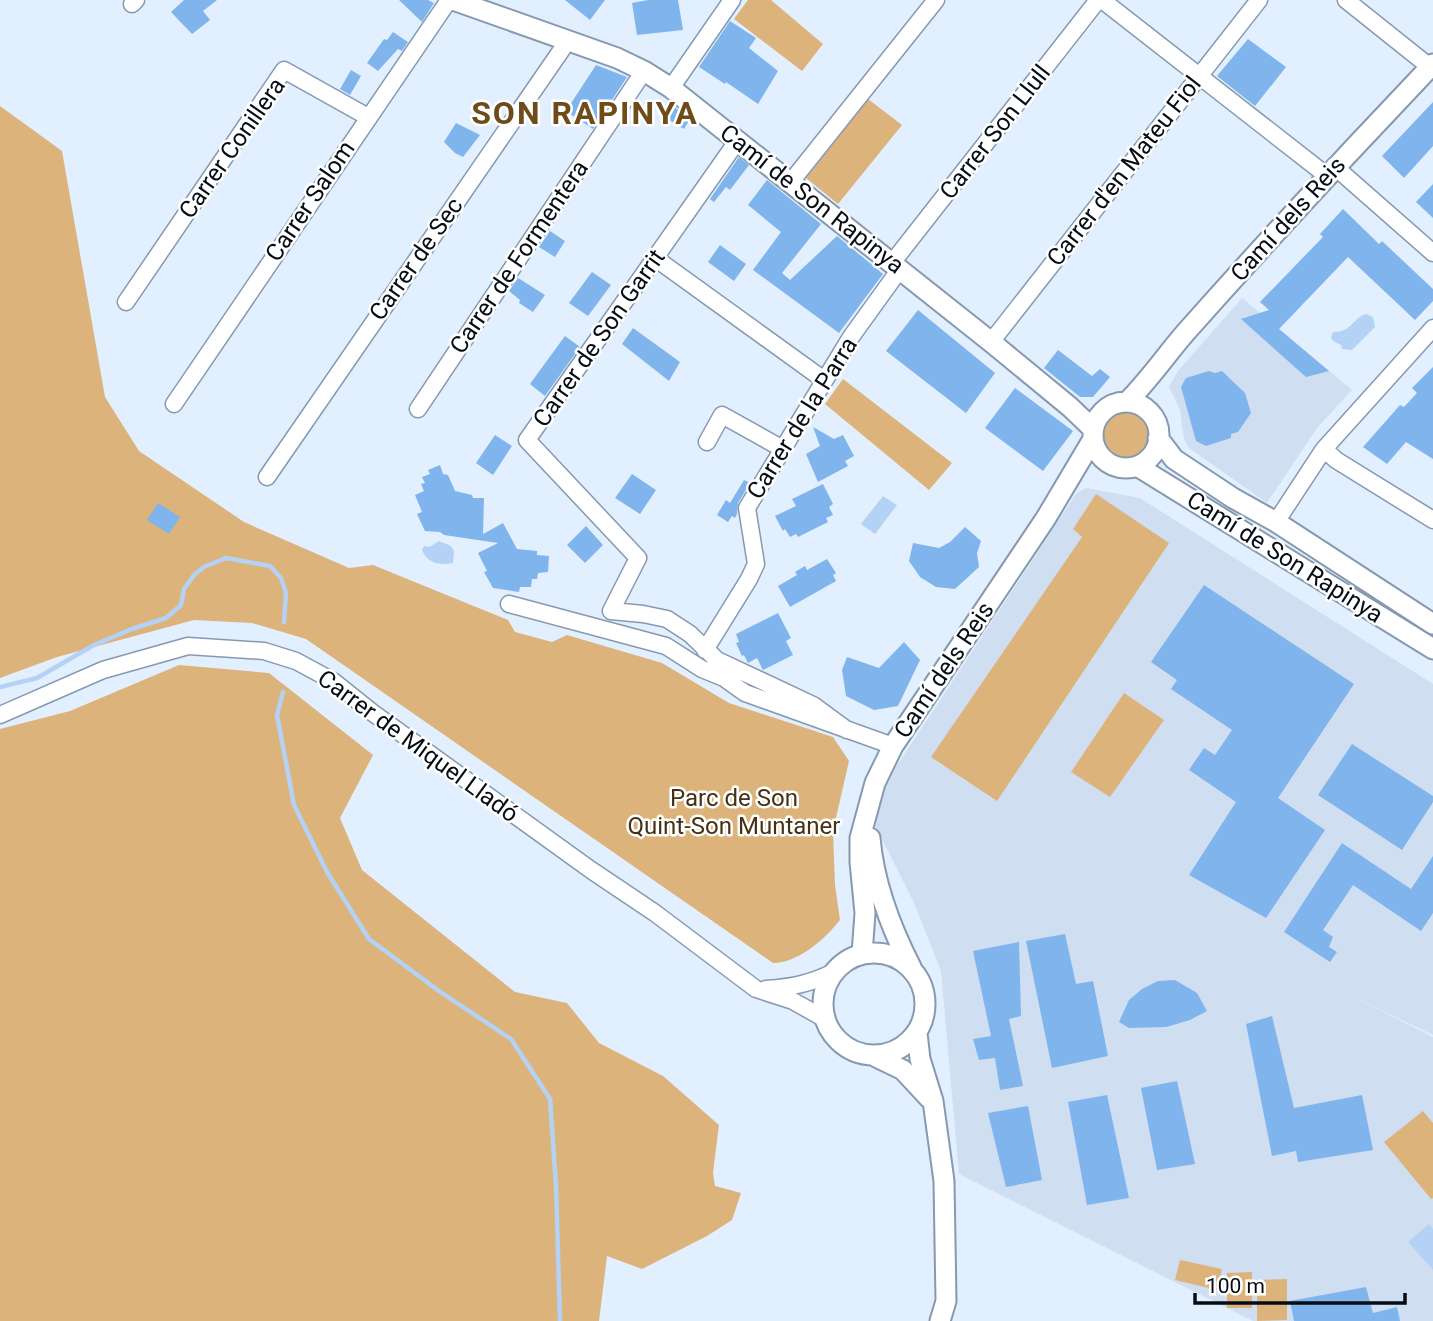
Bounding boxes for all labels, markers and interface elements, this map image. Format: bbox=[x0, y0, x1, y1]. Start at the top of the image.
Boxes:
street label: Carrer Son Llull bbox=[934, 59, 1056, 205]
street label: Carrer d'en Mateu Fiol bbox=[1041, 71, 1207, 271]
street label: Carrer Conillera bbox=[173, 72, 291, 224]
district label: SON RAPINYA bbox=[471, 94, 699, 132]
street label: Camí de Son Rapinya bbox=[714, 119, 910, 279]
street label: Carrer Salom bbox=[259, 135, 361, 267]
street label: Camí dels Reis bbox=[1225, 151, 1351, 287]
street label: Carrer de Formentera bbox=[444, 155, 594, 359]
street label: Carrer de Sec bbox=[363, 192, 469, 326]
street label: Carrer de Son Garrit bbox=[527, 244, 671, 432]
street label: Carrer de la Parra bbox=[741, 332, 863, 504]
street label: Camí de Son Rapinya bbox=[1182, 485, 1388, 629]
street label: Camí dels Reis bbox=[888, 597, 1000, 743]
street label: Carrer de Miquel Lladó bbox=[312, 664, 524, 828]
park label: Parc de Son Quint-Son Muntaner bbox=[628, 784, 840, 840]
scale bar bbox=[1195, 1262, 1405, 1306]
text: 100 m bbox=[1206, 1274, 1265, 1298]

